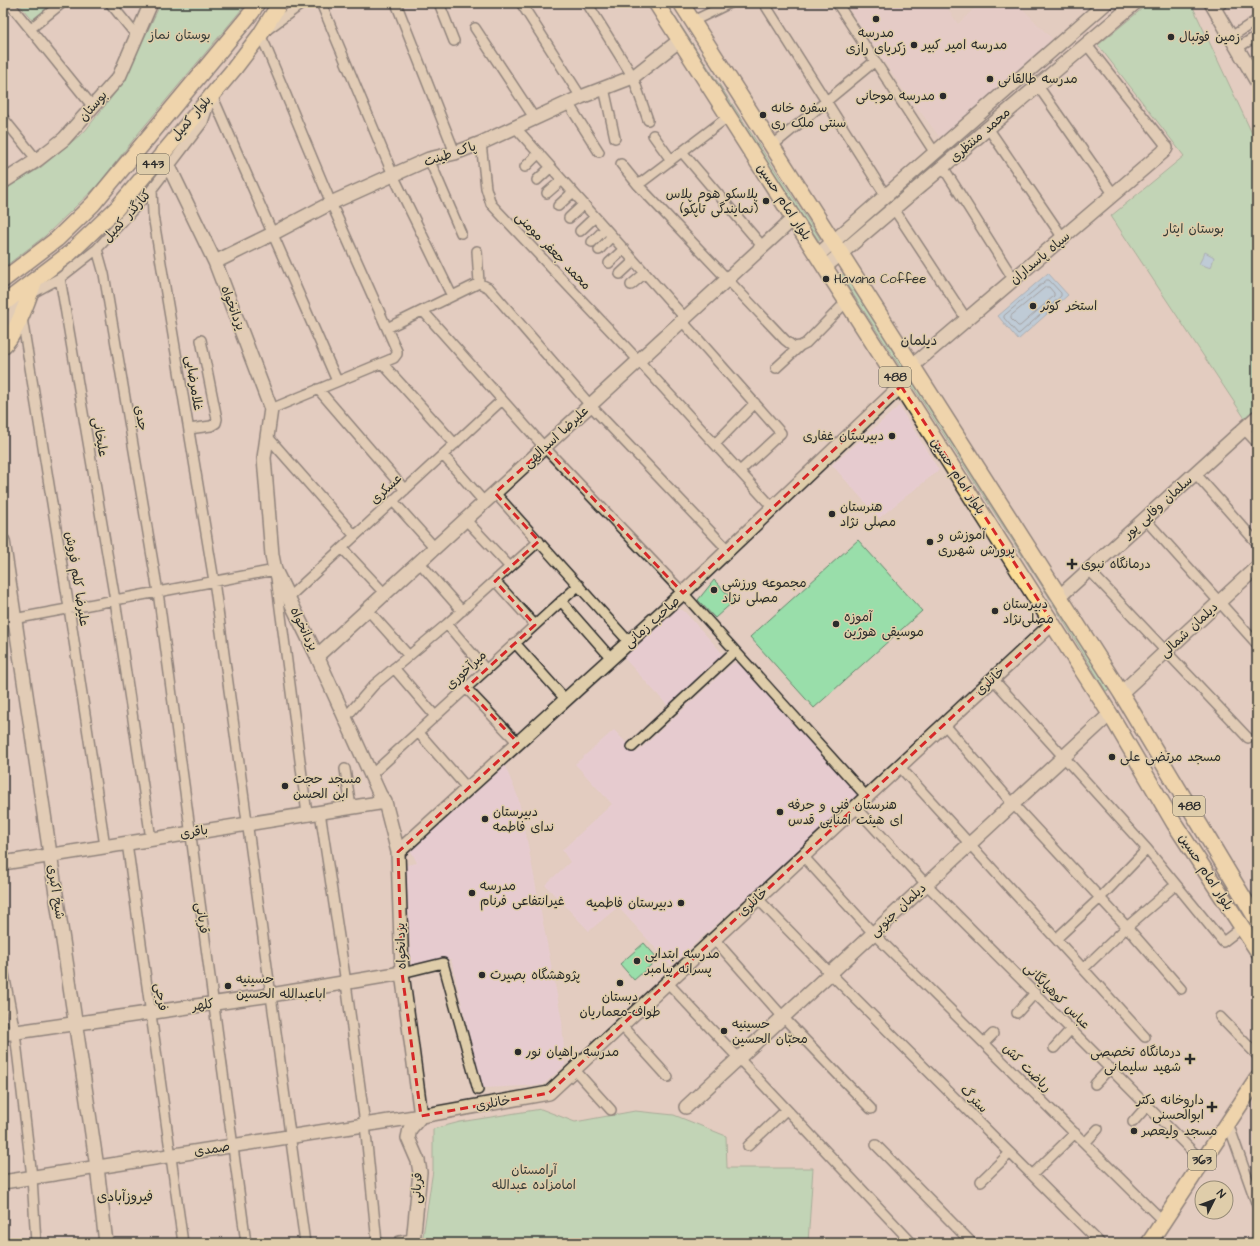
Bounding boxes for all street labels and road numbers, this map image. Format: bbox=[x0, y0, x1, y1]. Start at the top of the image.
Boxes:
street label: بوستان bbox=[75, 87, 111, 125]
street label: بلوار کمیل bbox=[166, 92, 216, 144]
street label: محمد منتظری bbox=[946, 103, 1014, 167]
street label: پاک طینت bbox=[422, 137, 479, 171]
road number: 443 bbox=[137, 154, 169, 174]
street label: بلوار امام حسین bbox=[752, 160, 816, 244]
street label: کنارگذر کمیل bbox=[98, 185, 156, 246]
street label: محمد جعفر مومنی bbox=[511, 208, 595, 294]
street label: سپاه پاسداران bbox=[1006, 227, 1074, 289]
street label: یزدانخواه bbox=[216, 283, 250, 333]
street label: غلامرضایی bbox=[181, 354, 207, 412]
road number: 488 bbox=[879, 367, 911, 387]
street label: علیرضا اسدالهی bbox=[519, 402, 593, 472]
street label: جدی bbox=[130, 404, 152, 432]
street label: علیخانی bbox=[88, 416, 112, 458]
street label: بلوار امام حسین bbox=[926, 434, 990, 518]
street label: عسکری bbox=[366, 470, 406, 508]
street label: سلمان وفایی پور bbox=[1119, 471, 1196, 543]
street label: علیرضا کلم فروش bbox=[60, 530, 93, 628]
street label: صاحب زمانی bbox=[620, 592, 684, 652]
street label: دیلمان شمالی bbox=[1156, 598, 1222, 662]
street label: یزدانخواه bbox=[286, 604, 322, 654]
street label: میرآخوری bbox=[442, 646, 490, 694]
street label: خانلری bbox=[971, 662, 1009, 700]
road number: 488 bbox=[1173, 796, 1205, 816]
street label: باقری bbox=[179, 821, 209, 843]
street label: بلوار امام حسین bbox=[1174, 830, 1238, 914]
street label: شیخ اکبری bbox=[43, 863, 69, 921]
street label: دیلمان جنوبی bbox=[866, 879, 930, 941]
street label: خانلری bbox=[734, 883, 772, 921]
street label: قربانی bbox=[191, 901, 213, 935]
street label: یزدانخواه bbox=[391, 922, 411, 970]
street label: عباس کوهپایگانی bbox=[1020, 959, 1094, 1033]
street label: فرجی bbox=[150, 982, 172, 1012]
street label: کلهر bbox=[190, 994, 216, 1016]
street label: ریاضت کش bbox=[999, 1040, 1055, 1096]
street label: سترگ bbox=[956, 1081, 992, 1117]
street label: خانلری bbox=[474, 1091, 512, 1115]
street label: صمدی bbox=[193, 1137, 231, 1161]
road number: 363 bbox=[1188, 1150, 1216, 1170]
street label: قربانی bbox=[407, 1172, 427, 1204]

